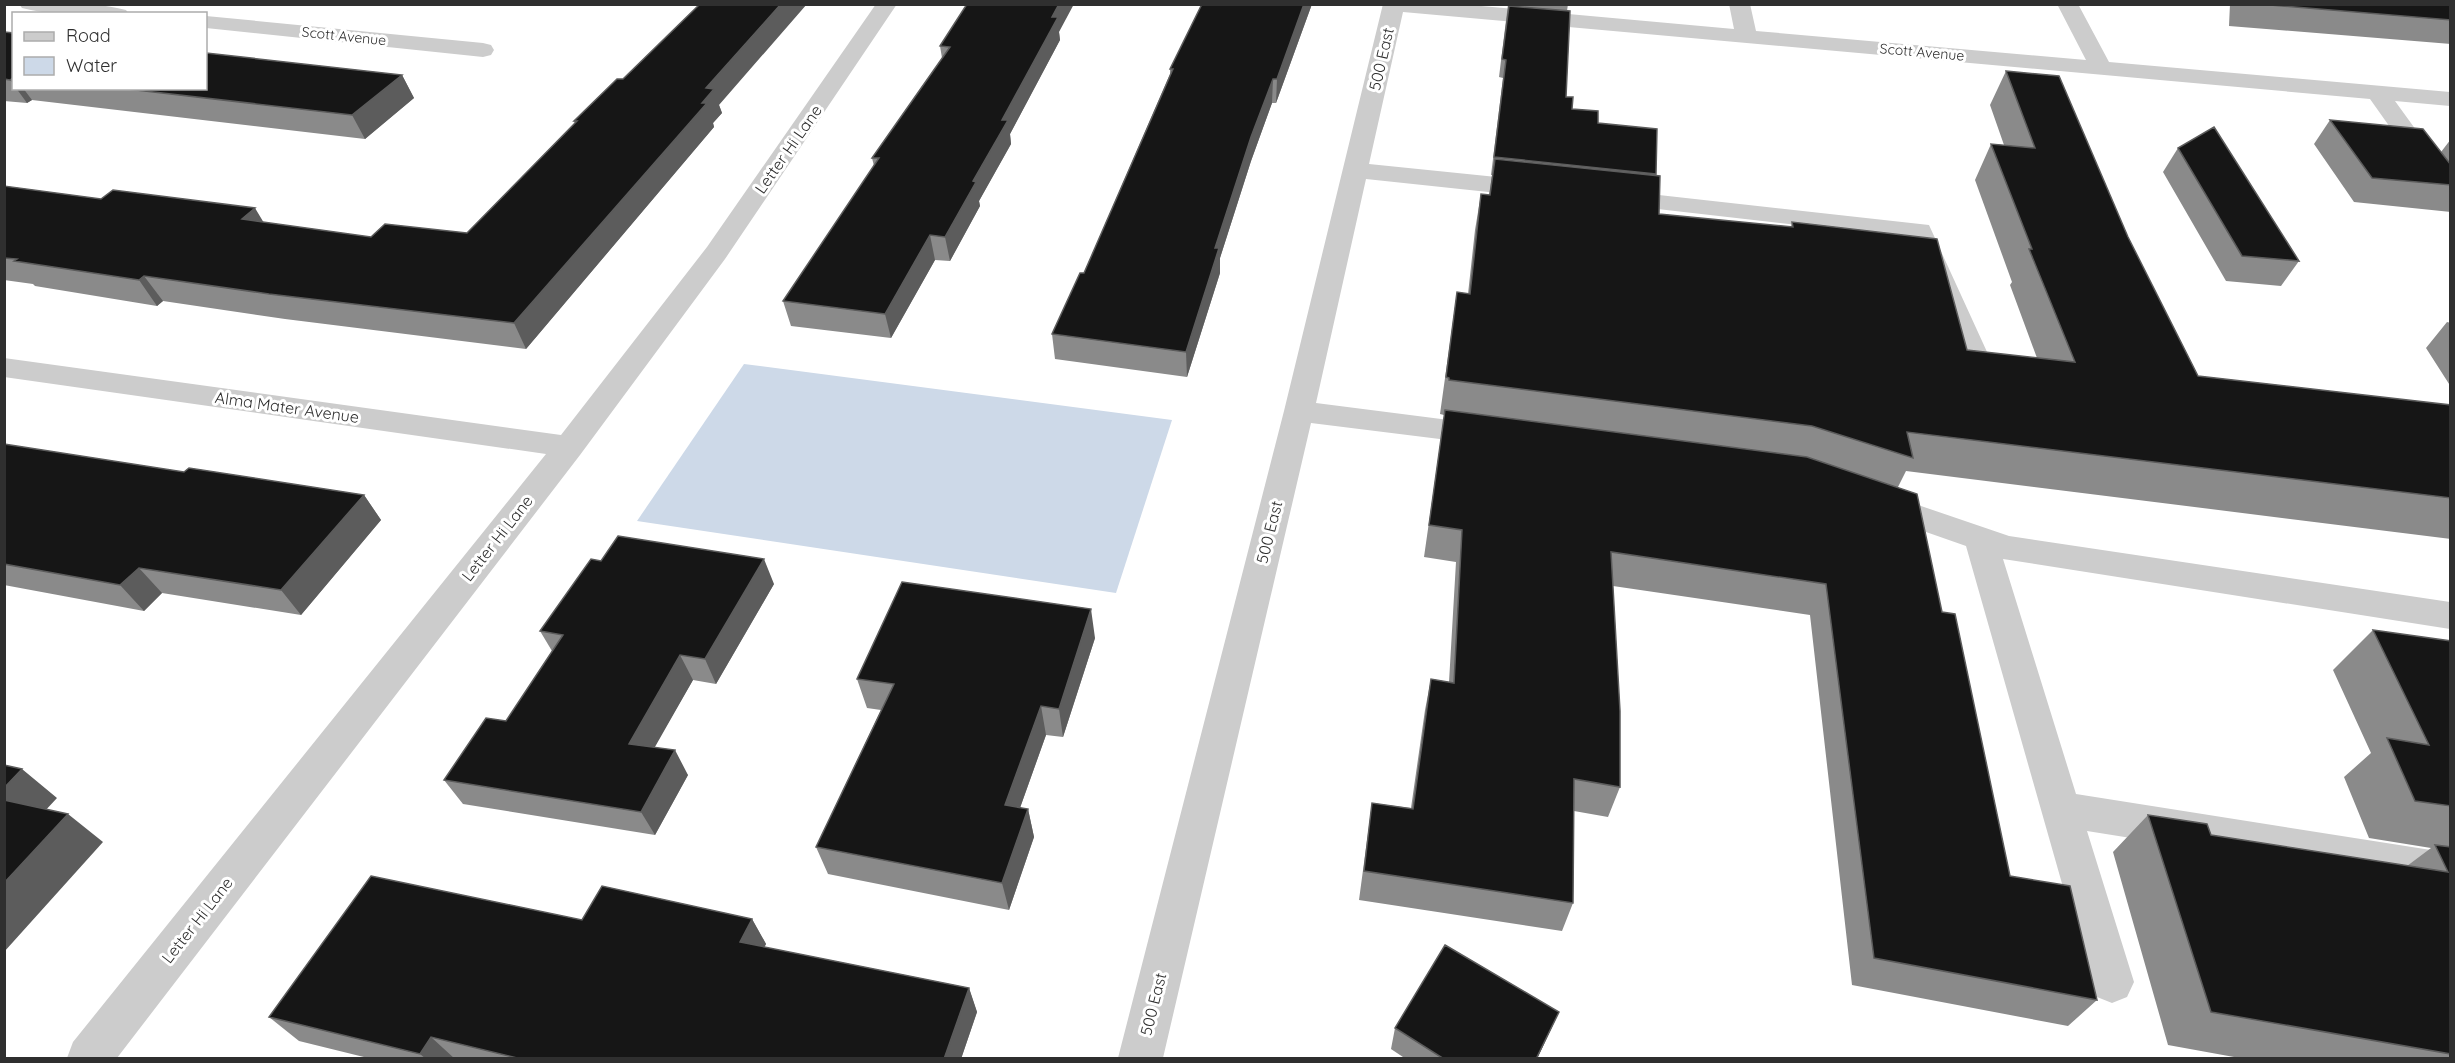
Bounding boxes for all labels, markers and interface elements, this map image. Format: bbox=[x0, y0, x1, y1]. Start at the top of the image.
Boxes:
legend bbox=[12, 12, 207, 90]
street label: Scott Avenue bbox=[301, 23, 387, 49]
text: Road bbox=[66, 24, 111, 47]
street label: 500 East bbox=[1364, 26, 1398, 92]
street label: Scott Avenue bbox=[1879, 39, 1965, 65]
text: Water bbox=[66, 54, 117, 77]
street label: Letter Hi Lane bbox=[750, 101, 826, 197]
street label: Alma Mater Avenue bbox=[214, 387, 360, 427]
street label: Letter Hi Lane bbox=[457, 491, 537, 585]
street label: 500 East bbox=[1252, 499, 1286, 565]
street label: Letter Hi Lane bbox=[157, 873, 237, 967]
street label: 500 East bbox=[1136, 971, 1170, 1037]

